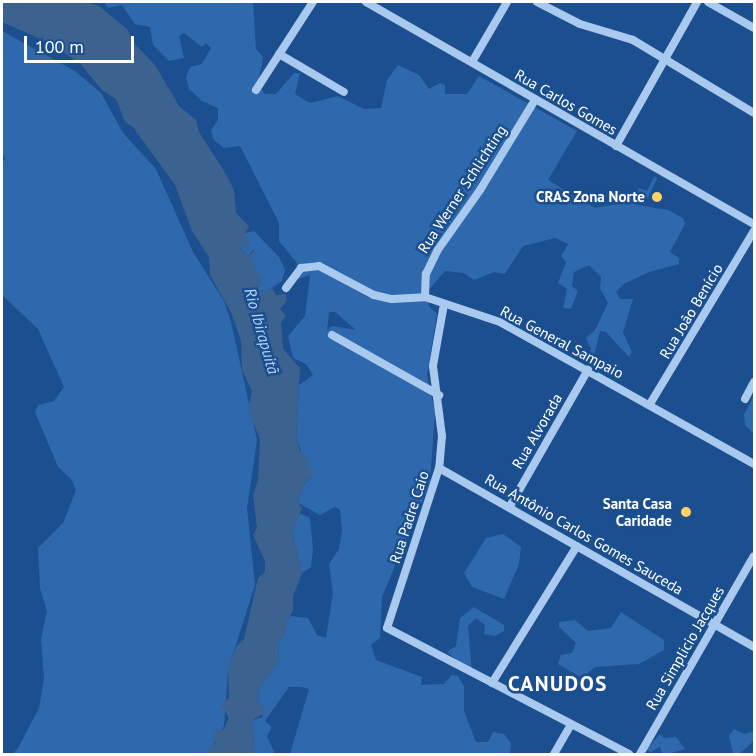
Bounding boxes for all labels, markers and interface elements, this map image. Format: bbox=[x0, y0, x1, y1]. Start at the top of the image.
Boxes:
scale bar bbox=[27, 24, 136, 62]
text: 100 m bbox=[35, 35, 84, 58]
street label: Rua Carlos Gomes bbox=[512, 65, 620, 139]
street label: Rua Werner Schlichting bbox=[414, 121, 510, 257]
place label: CRAS Zona Norte bbox=[536, 188, 645, 206]
marker: CRAS Zona Norte bbox=[650, 190, 664, 204]
street label: Rua João Benício bbox=[656, 260, 726, 362]
water label: Rio Ibirapuitã bbox=[241, 286, 283, 376]
street label: Rua General Sampaio bbox=[497, 302, 627, 382]
street label: Rua Alvorada bbox=[508, 390, 566, 472]
street label: Rua Padre Caio bbox=[386, 468, 432, 566]
street label: Rua Antônio Carlos Gomes Sauceda bbox=[481, 470, 687, 598]
place label: Santa Casa Caridade bbox=[603, 494, 672, 529]
marker: Santa Casa Caridade bbox=[677, 503, 695, 521]
street label: Rua Simplicio Jacques bbox=[642, 583, 728, 713]
district label: CANUDOS bbox=[508, 671, 608, 697]

